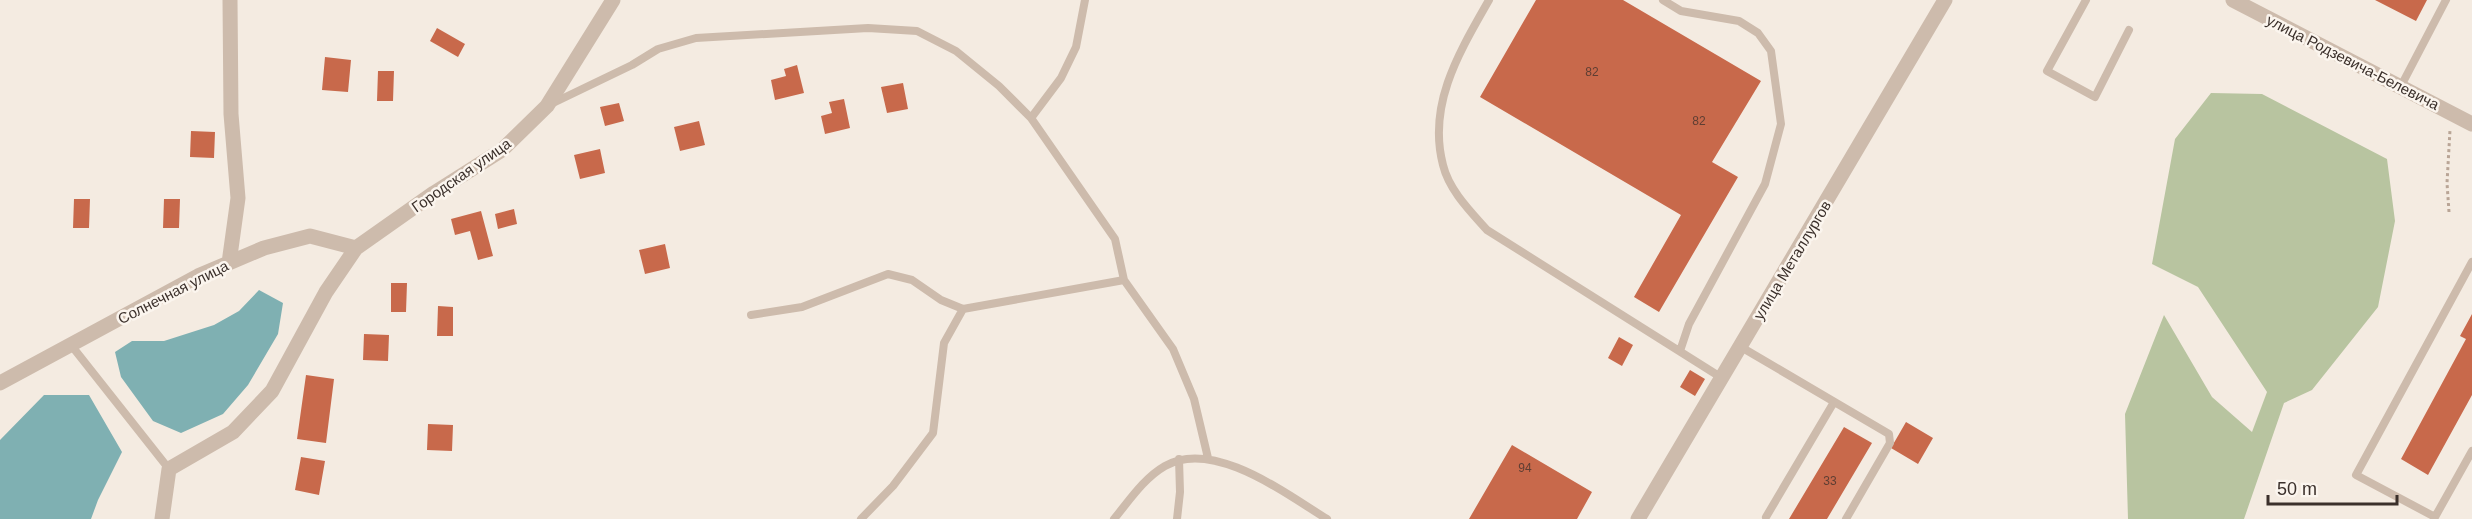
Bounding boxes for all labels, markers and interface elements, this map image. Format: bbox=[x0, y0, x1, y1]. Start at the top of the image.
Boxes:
street label: улица Родзевича-Белевича bbox=[2264, 11, 2443, 113]
house number: 82 bbox=[1585, 65, 1599, 79]
house number: 82 bbox=[1692, 114, 1706, 128]
street label: Городская улица bbox=[408, 134, 514, 215]
street label: улица Металлургов bbox=[1750, 197, 1834, 322]
street label: Солнечная улица bbox=[115, 257, 232, 327]
house number: 94 bbox=[1518, 461, 1532, 475]
scale bar bbox=[2268, 468, 2397, 506]
house number: 33 bbox=[1823, 474, 1837, 488]
text: 50 m bbox=[2277, 479, 2317, 499]

